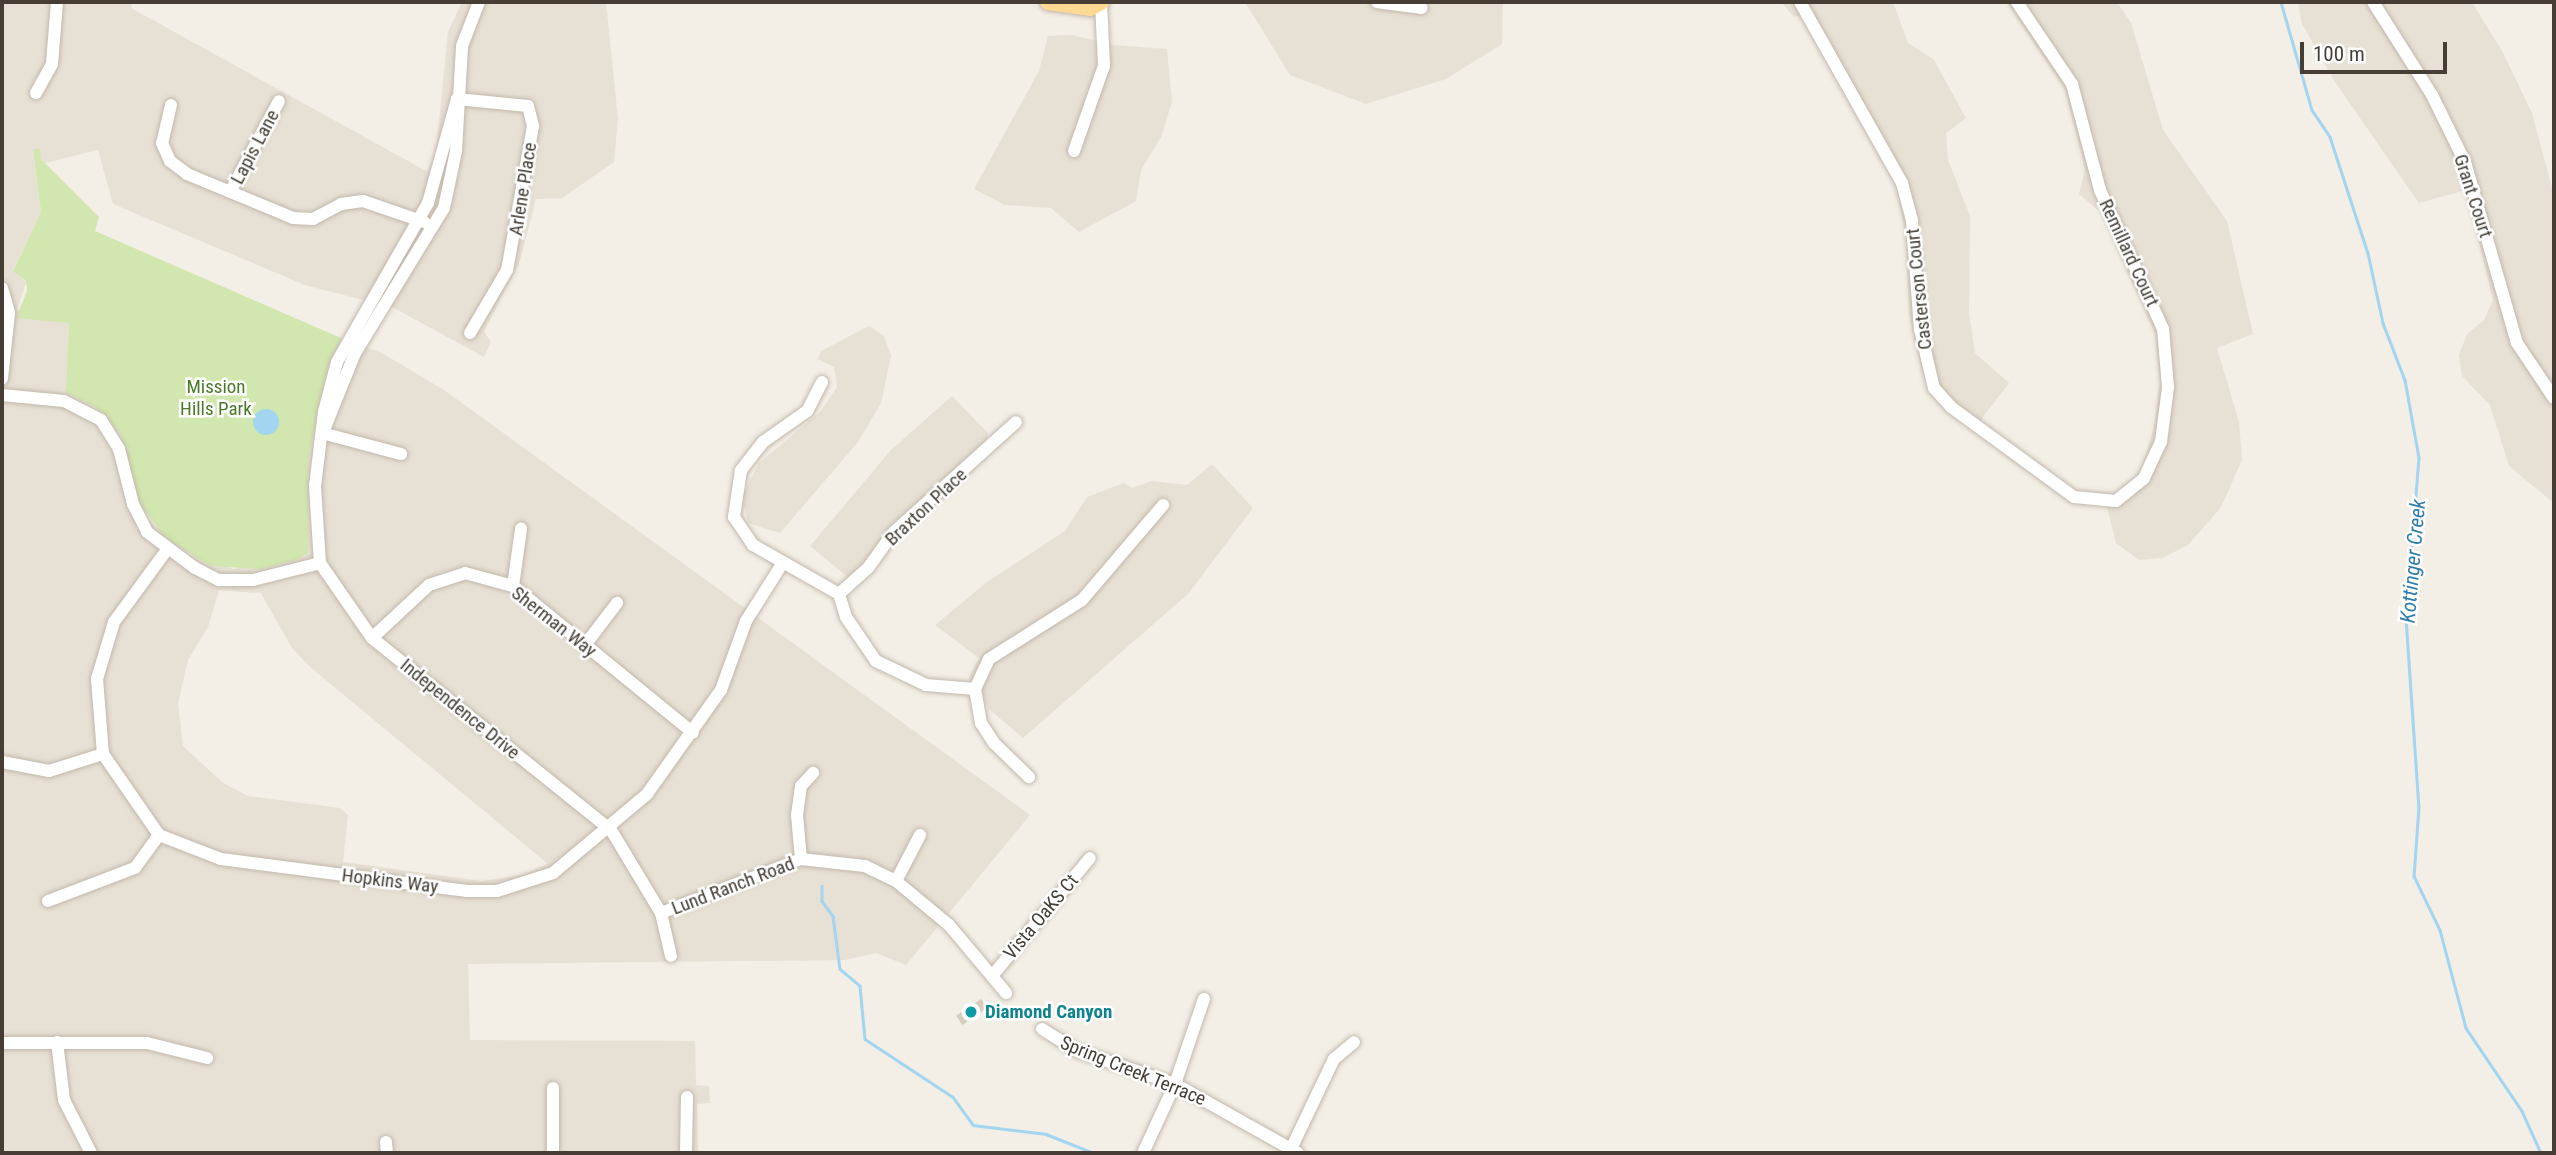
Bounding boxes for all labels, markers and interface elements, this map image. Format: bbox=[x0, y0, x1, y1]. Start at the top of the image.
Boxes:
scale bar bbox=[2304, 28, 2451, 72]
text: 100 m bbox=[2313, 42, 2365, 66]
street label: Lapis Lane bbox=[226, 106, 284, 188]
street label: Arlene Place bbox=[504, 141, 542, 237]
street label: Grant Court bbox=[2449, 151, 2497, 241]
street label: Remillard Court bbox=[2094, 196, 2164, 310]
street label: Casterson Court bbox=[1901, 227, 1937, 351]
park label: Mission Hills Park bbox=[180, 376, 252, 420]
street label: Braxton Place bbox=[880, 463, 972, 551]
water label: Kottinger Creek bbox=[2395, 498, 2431, 624]
street label: Sherman Way bbox=[507, 582, 601, 662]
street label: Independence Drive bbox=[396, 654, 524, 764]
street label: Lund Ranch Road bbox=[668, 852, 798, 920]
street label: Hopkins Way bbox=[341, 864, 439, 898]
street label: Vista OaKS Ct bbox=[999, 870, 1083, 964]
place label: Diamond Canyon bbox=[985, 1001, 1112, 1023]
marker: Diamond Canyon bbox=[963, 1004, 979, 1020]
street label: Spring Creek Terrace bbox=[1057, 1031, 1209, 1111]

